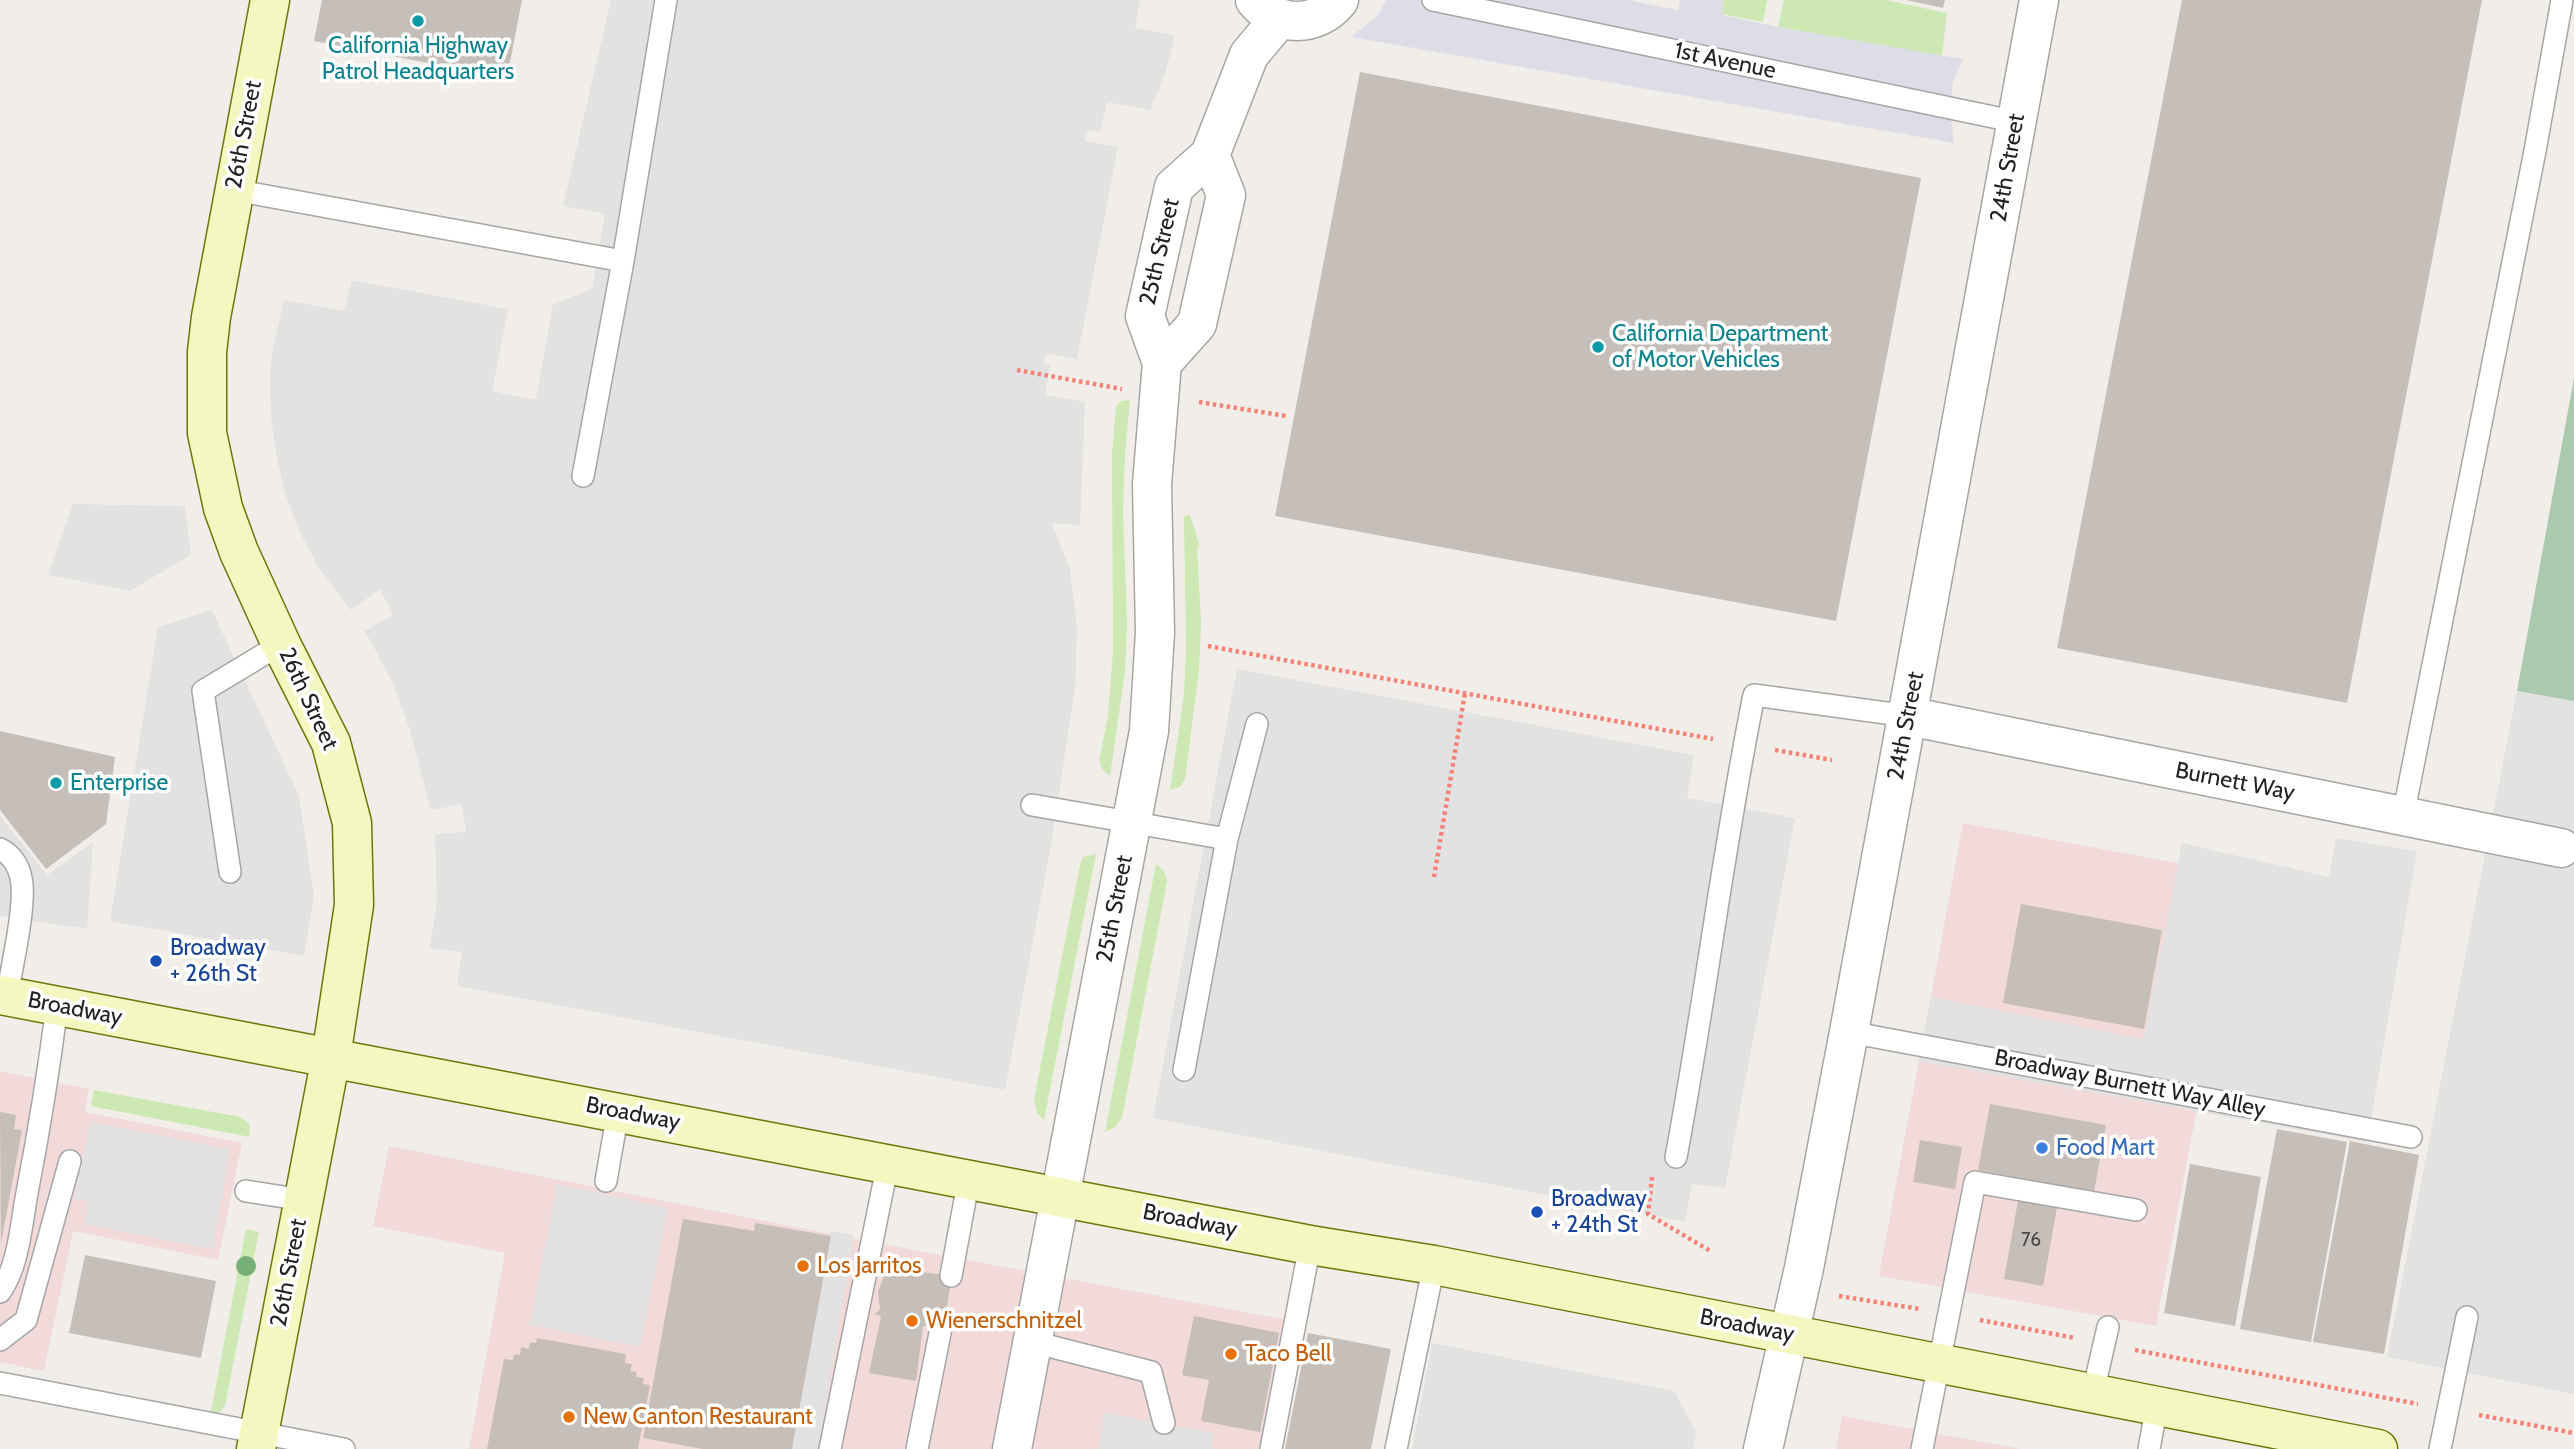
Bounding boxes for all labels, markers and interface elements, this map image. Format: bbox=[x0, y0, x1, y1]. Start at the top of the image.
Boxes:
marker: California Highway Patrol Headquarters bbox=[410, 13, 426, 29]
place label: California Highway Patrol Headquarters bbox=[322, 32, 514, 86]
street label: 1st Avenue bbox=[1672, 37, 1778, 85]
street label: 26th Street bbox=[220, 79, 268, 191]
street label: 24th Street bbox=[1985, 112, 2031, 224]
street label: 25th Street bbox=[1134, 196, 1186, 308]
place label: California Department of Motor Vehicles bbox=[1612, 320, 1828, 374]
marker: California Department of Motor Vehicles bbox=[1590, 339, 1606, 355]
street label: 26th Street bbox=[272, 643, 344, 755]
street label: 24th Street bbox=[1882, 669, 1930, 783]
street label: Burnett Way bbox=[2173, 757, 2297, 807]
place label: Enterprise bbox=[70, 769, 168, 797]
marker: Enterprise bbox=[48, 775, 64, 791]
street label: 25th Street bbox=[1091, 853, 1139, 965]
place label: Broadway + 26th St bbox=[170, 934, 266, 988]
marker: Broadway + 26th St bbox=[148, 953, 164, 969]
street label: Broadway bbox=[25, 986, 125, 1032]
street label: Broadway Burnett Way Alley bbox=[1992, 1044, 2268, 1124]
street label: Broadway bbox=[583, 1091, 683, 1137]
place label: Food Mart bbox=[2056, 1134, 2155, 1162]
marker: Food Mart bbox=[2034, 1140, 2050, 1156]
place label: Broadway + 24th St bbox=[1551, 1185, 1647, 1239]
street label: Broadway bbox=[1140, 1198, 1240, 1244]
marker: Broadway + 24th St bbox=[1529, 1204, 1545, 1220]
street label: 26th Street bbox=[265, 1217, 313, 1329]
house number: 76 bbox=[2021, 1229, 2041, 1251]
place label: Los Jarritos bbox=[817, 1252, 922, 1280]
marker: Los Jarritos bbox=[795, 1258, 811, 1274]
street label: Broadway bbox=[1697, 1303, 1797, 1349]
place label: Wienerschnitzel bbox=[926, 1307, 1082, 1335]
marker: Wienerschnitzel bbox=[904, 1313, 920, 1329]
place label: Taco Bell bbox=[1245, 1340, 1331, 1368]
marker: Taco Bell bbox=[1223, 1346, 1239, 1362]
place label: New Canton Restaurant bbox=[583, 1403, 813, 1431]
marker: New Canton Restaurant bbox=[561, 1409, 577, 1425]

